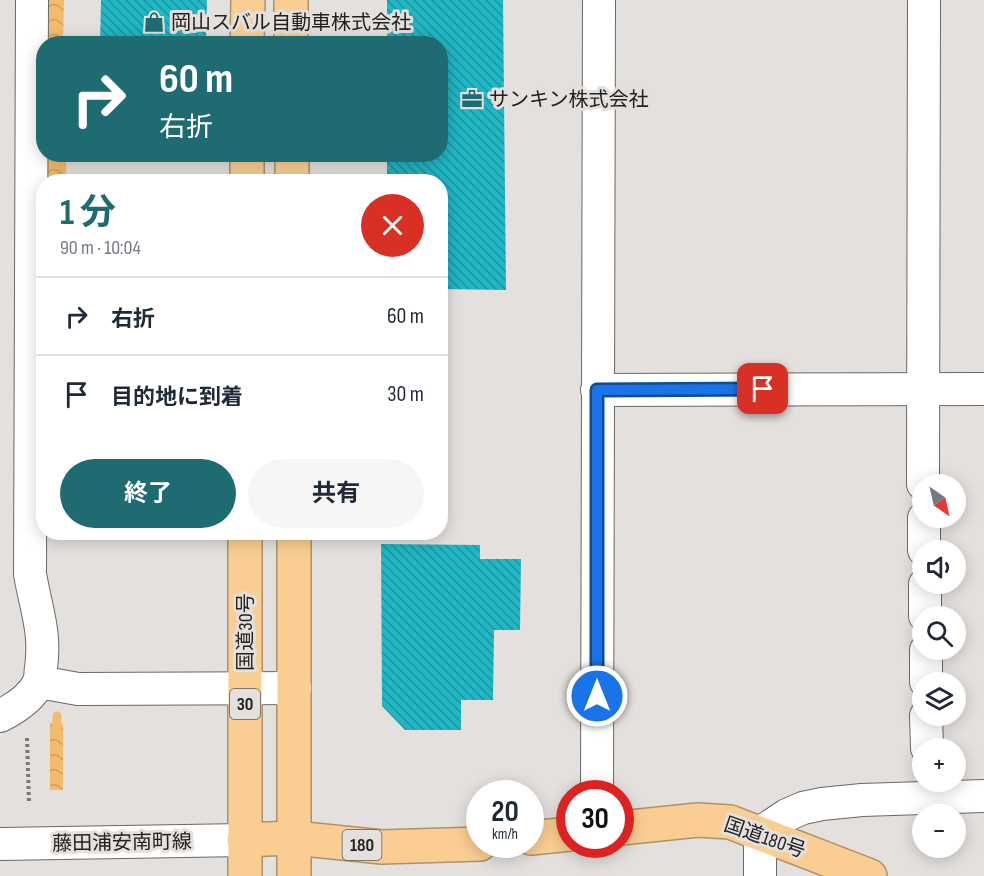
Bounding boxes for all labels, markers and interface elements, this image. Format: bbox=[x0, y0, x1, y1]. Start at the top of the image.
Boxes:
shop icon: 岡山スバル自動車株式会社 bbox=[142, 10, 166, 34]
place label: 岡山スバル自動車株式会社 bbox=[171, 11, 411, 35]
text: 60 m bbox=[159, 54, 233, 105]
icon: right bbox=[60, 60, 138, 138]
office icon: サンキン株式会社 bbox=[460, 87, 484, 111]
place label: サンキン株式会社 bbox=[489, 88, 648, 112]
text: 右折 bbox=[159, 112, 213, 144]
text: 1 分 bbox=[60, 192, 116, 235]
button: close bbox=[361, 194, 424, 257]
text: 90 m · 10:04 bbox=[60, 236, 141, 260]
icon: right bbox=[60, 300, 93, 333]
text: 60 m bbox=[387, 303, 424, 330]
text: 右折 bbox=[111, 306, 155, 333]
pin bbox=[737, 363, 788, 414]
icon: arrive bbox=[746, 372, 779, 405]
icon: arrive bbox=[60, 378, 93, 411]
text: 30 m bbox=[387, 381, 424, 408]
text: 目的地に到着 bbox=[111, 384, 243, 411]
button: 終了 bbox=[60, 459, 236, 528]
button: 共有 bbox=[248, 459, 424, 528]
north arrow bbox=[912, 474, 966, 528]
map controls bbox=[912, 474, 966, 858]
button: sound bbox=[912, 540, 966, 594]
street label: 国道30号 bbox=[234, 593, 258, 671]
button: search bbox=[912, 606, 966, 660]
position arrow bbox=[565, 664, 629, 728]
button: layers bbox=[912, 672, 966, 726]
road number: 30 bbox=[230, 689, 260, 719]
button: + bbox=[912, 738, 966, 792]
speed limit sign: 30 bbox=[556, 780, 634, 858]
text: 20 bbox=[491, 794, 519, 830]
button: − bbox=[912, 804, 966, 858]
street label: 国道180号 bbox=[721, 813, 809, 863]
text: km/h bbox=[492, 825, 518, 844]
street label: 藤田浦安南町線 bbox=[52, 830, 192, 856]
road number: 180 bbox=[342, 830, 382, 860]

